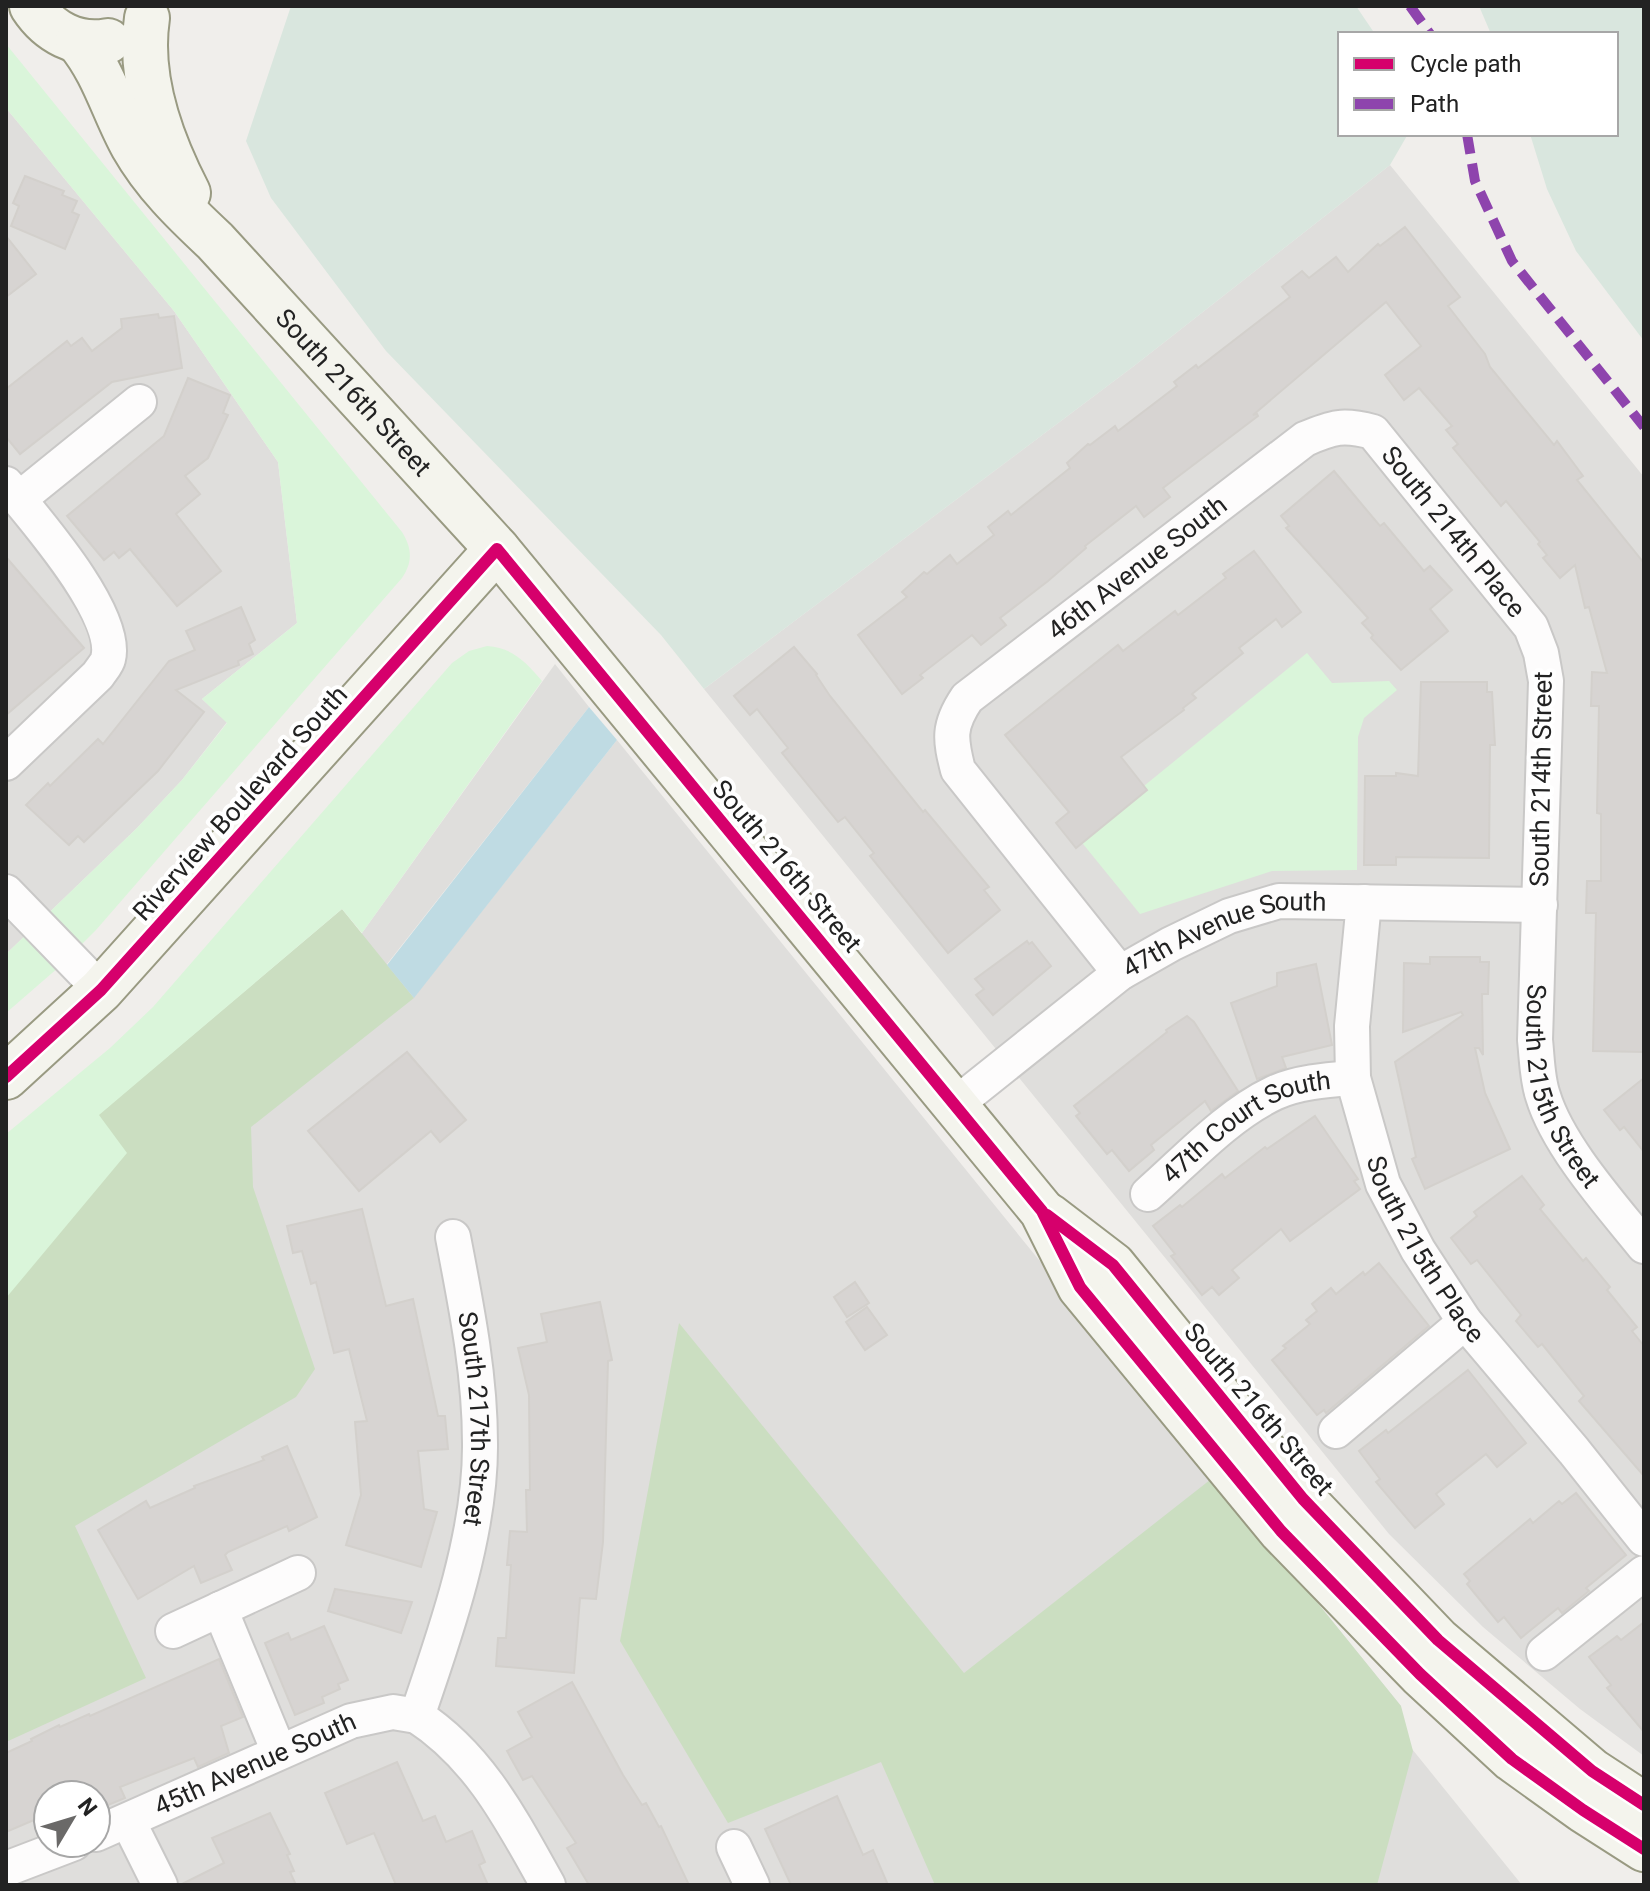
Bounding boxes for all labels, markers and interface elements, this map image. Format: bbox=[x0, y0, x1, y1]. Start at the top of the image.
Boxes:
legend bbox=[1338, 32, 1618, 136]
text: Cycle path bbox=[1410, 50, 1522, 78]
text: Path bbox=[1410, 90, 1459, 118]
street label: South 216th Street bbox=[270, 303, 437, 482]
street label: South 214th Place bbox=[1376, 440, 1532, 623]
street label: 46th Avenue South bbox=[1042, 490, 1233, 646]
street label: South 214th Street bbox=[1524, 671, 1558, 887]
street label: Riverview Boulevard South bbox=[127, 680, 353, 926]
street label: South 216th Street bbox=[706, 774, 868, 958]
street label: 47th Avenue South bbox=[1117, 886, 1327, 983]
street label: South 215th Street bbox=[1520, 983, 1606, 1194]
street label: 47th Court South bbox=[1155, 1065, 1332, 1189]
street label: South 215th Place bbox=[1361, 1153, 1491, 1349]
street label: South 217th Street bbox=[452, 1309, 495, 1529]
street label: South 216th Street bbox=[1178, 1317, 1340, 1501]
street label: 45th Avenue South bbox=[150, 1706, 361, 1821]
north arrow bbox=[32, 1779, 112, 1859]
text: N bbox=[73, 1793, 102, 1821]

